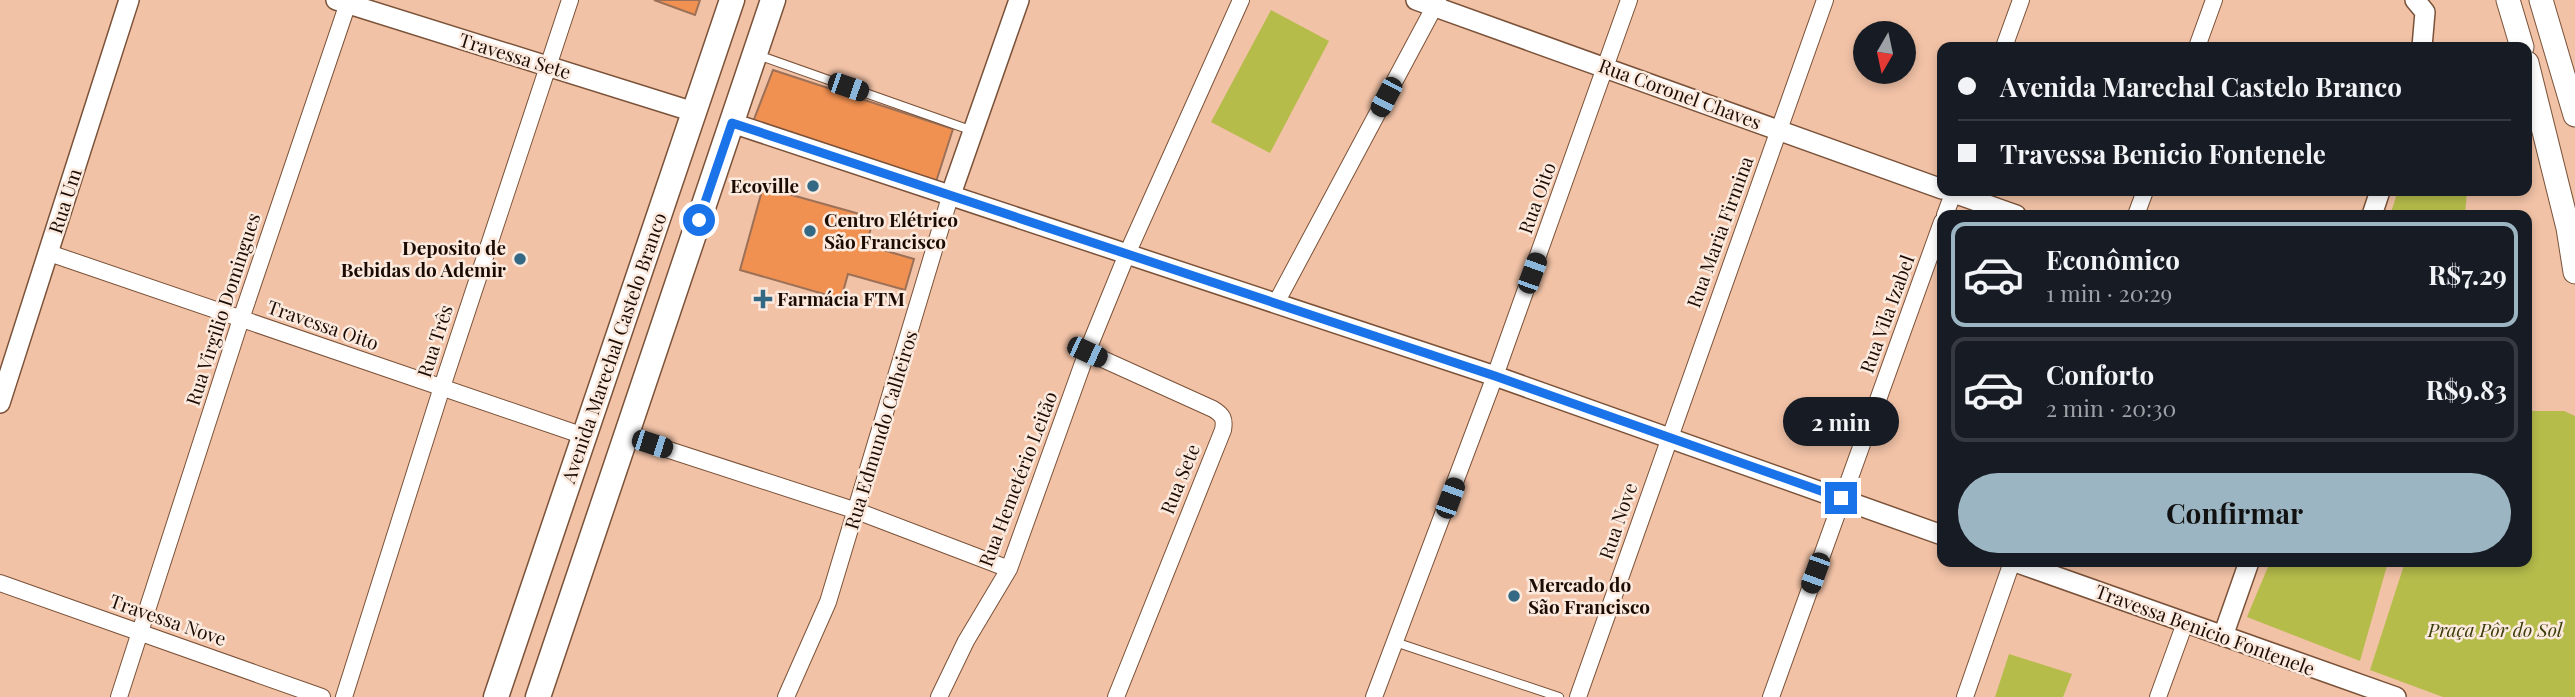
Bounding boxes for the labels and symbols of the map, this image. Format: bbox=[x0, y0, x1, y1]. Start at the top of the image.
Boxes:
north arrow bbox=[1853, 21, 1916, 84]
street label: Travessa Sete bbox=[456, 26, 574, 84]
street label: Rua Coronel Chaves bbox=[1595, 52, 1765, 135]
car bbox=[825, 70, 872, 104]
car bbox=[1367, 74, 1406, 120]
street label: Rua Maria Firmina bbox=[1680, 152, 1759, 311]
street label: Rua Oito bbox=[1511, 158, 1561, 237]
street label: Rua Um bbox=[41, 165, 87, 237]
place label: Ecoville bbox=[730, 172, 799, 198]
marker: Ecoville bbox=[805, 178, 821, 194]
route start bbox=[683, 204, 715, 236]
place label: Centro Elétrico São Francisco bbox=[824, 206, 958, 254]
street label: Rua Virgilio Domingues bbox=[179, 209, 265, 408]
street label: Avenida Marechal Castelo Branco bbox=[554, 209, 672, 487]
marker: Centro Elétrico São Francisco bbox=[802, 223, 818, 239]
place label: Deposito de Bebidas do Ademir bbox=[341, 234, 506, 282]
car bbox=[1515, 250, 1550, 296]
marker: Deposito de Bebidas do Ademir bbox=[512, 251, 528, 267]
street label: Rua Vila Izabel bbox=[1853, 251, 1920, 376]
place label: Farmácia FTM bbox=[777, 285, 905, 311]
marker: Farmácia FTM bbox=[755, 291, 771, 307]
street label: Travessa Oito bbox=[264, 293, 382, 355]
street label: Rua Três bbox=[410, 301, 458, 380]
street label: Rua Edmundo Calheiros bbox=[837, 327, 923, 532]
car bbox=[1064, 334, 1111, 370]
street label: Rua Hemetério Leitão bbox=[972, 387, 1063, 570]
callout: 2 min bbox=[1783, 396, 1899, 446]
car bbox=[629, 428, 676, 460]
street label: Rua Sete bbox=[1153, 440, 1205, 518]
car bbox=[1433, 475, 1468, 521]
street label: Rua Nove bbox=[1592, 479, 1642, 562]
route end bbox=[1825, 482, 1857, 514]
car bbox=[1798, 550, 1833, 596]
place label: Mercado do São Francisco bbox=[1528, 571, 1650, 619]
street label: Travessa Benicio Fontenele bbox=[2092, 577, 2319, 681]
street label: Travessa Nove bbox=[107, 587, 230, 651]
marker: Mercado do São Francisco bbox=[1506, 588, 1522, 604]
park label: Praça Pôr do Sol bbox=[2427, 616, 2563, 642]

